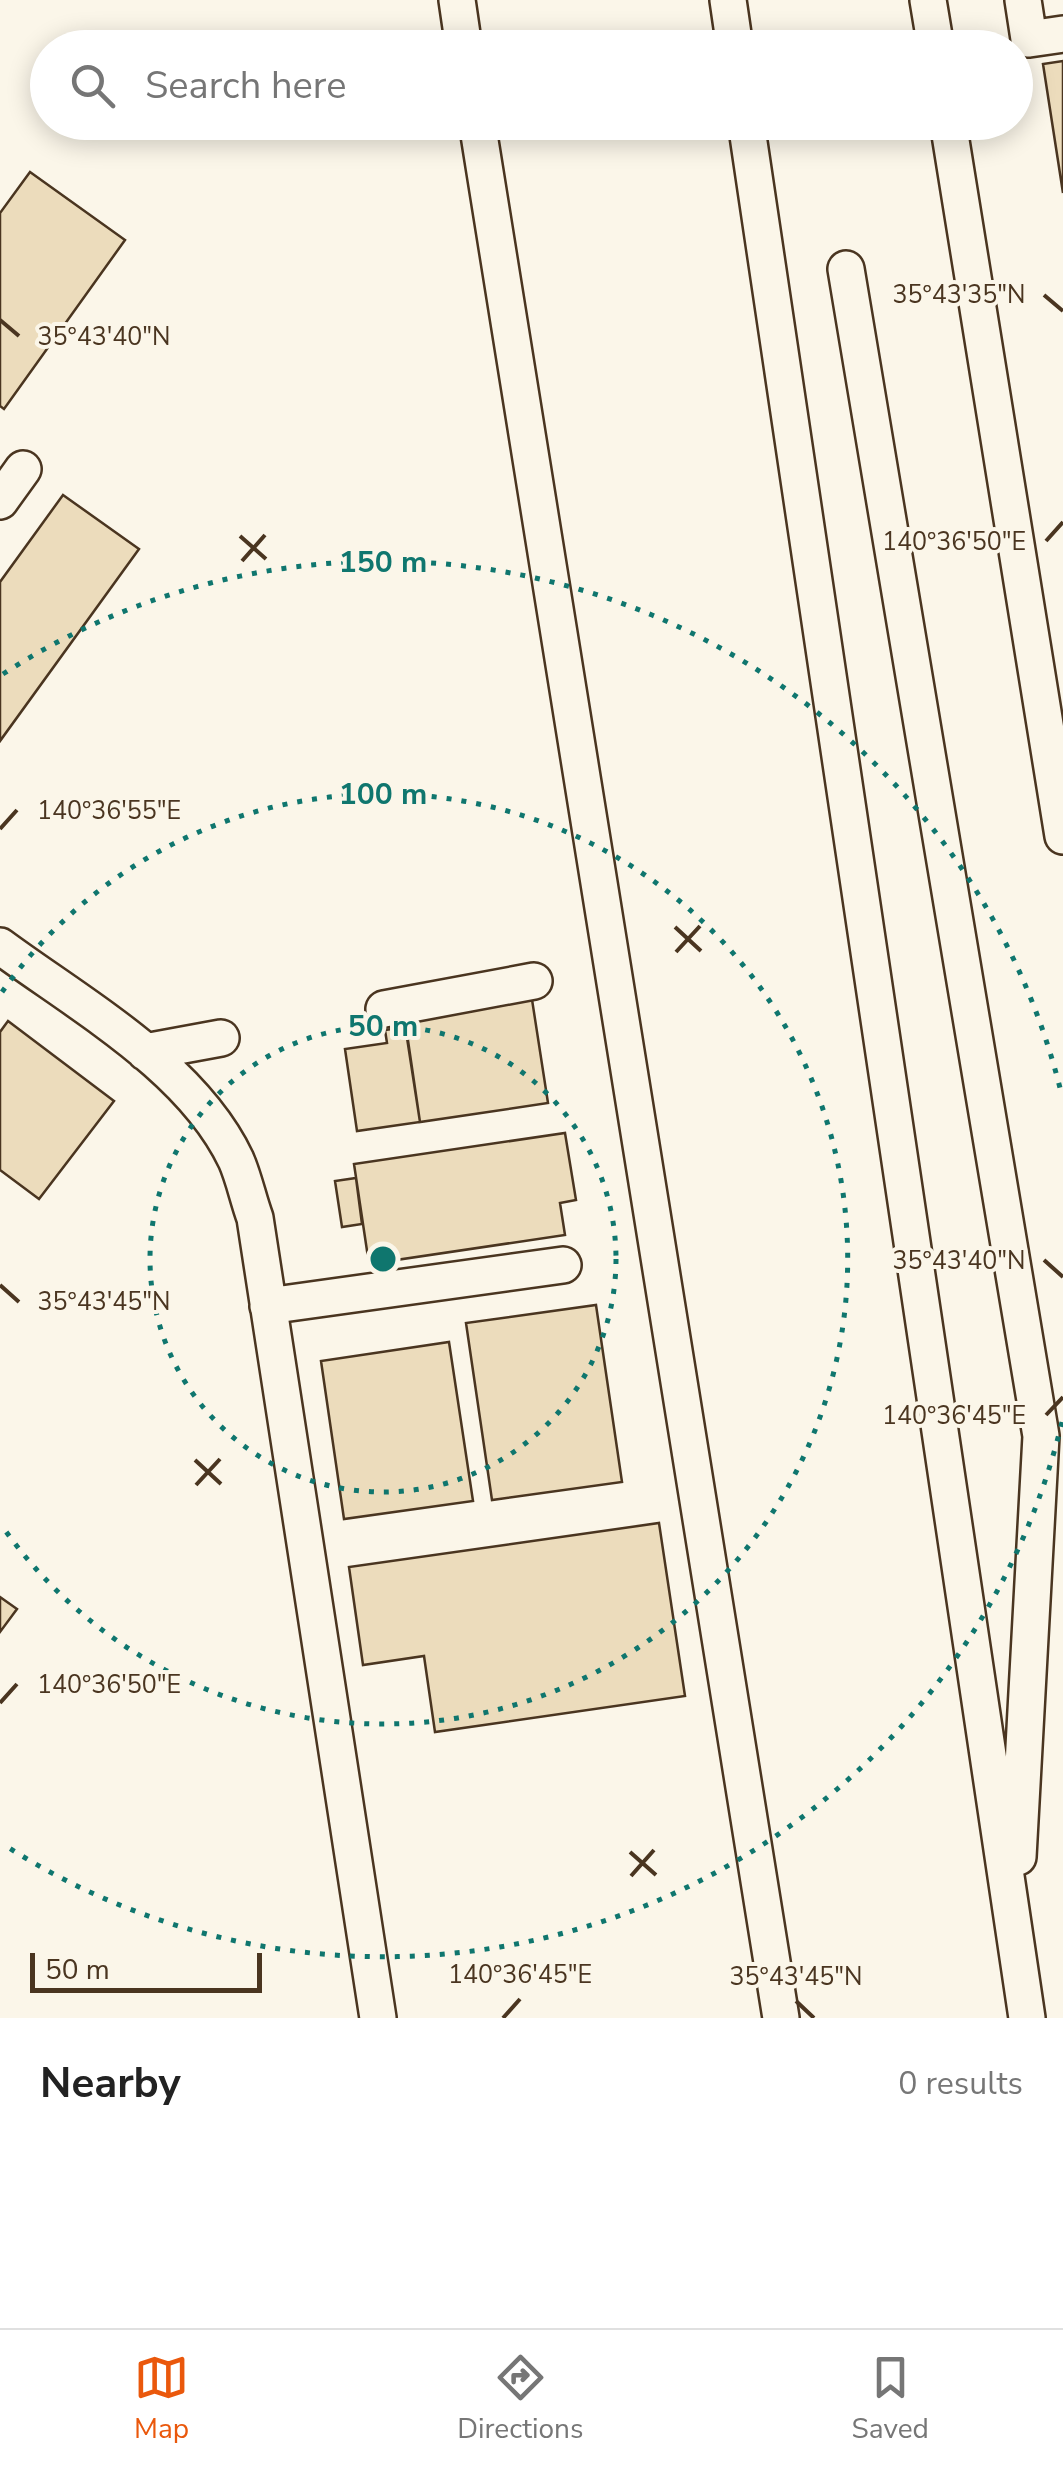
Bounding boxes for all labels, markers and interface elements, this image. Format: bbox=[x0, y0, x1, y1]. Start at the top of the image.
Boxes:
search box bbox=[30, 30, 1033, 140]
icon: search bbox=[65, 58, 120, 113]
text: Search here bbox=[145, 60, 346, 111]
text: 35°43'35"N bbox=[892, 278, 1026, 312]
text: 35°43'40"N bbox=[37, 320, 171, 354]
text: 140°36'50"E bbox=[882, 525, 1026, 559]
text: 150 m bbox=[339, 542, 427, 583]
text: 100 m bbox=[339, 774, 427, 815]
text: 140°36'55"E bbox=[37, 794, 181, 828]
text: 50 m bbox=[348, 1006, 418, 1047]
centre of rings bbox=[365, 1241, 401, 1277]
text: 35°43'40"N bbox=[892, 1244, 1026, 1278]
text: 35°43'45"N bbox=[37, 1285, 171, 1319]
text: 140°36'45"E bbox=[882, 1399, 1026, 1433]
text: 140°36'50"E bbox=[37, 1668, 181, 1702]
scale bar bbox=[30, 1948, 262, 1992]
text: 50 m bbox=[45, 1951, 110, 1989]
text: 140°36'45"E bbox=[448, 1958, 592, 1992]
text: 35°43'45"N bbox=[729, 1960, 863, 1994]
text: Nearby bbox=[40, 2055, 181, 2112]
text: 0 results bbox=[898, 2062, 1023, 2105]
tab: Map bbox=[134, 2350, 189, 2448]
tab: Directions bbox=[457, 2350, 583, 2448]
tab: Saved bbox=[852, 2350, 929, 2448]

